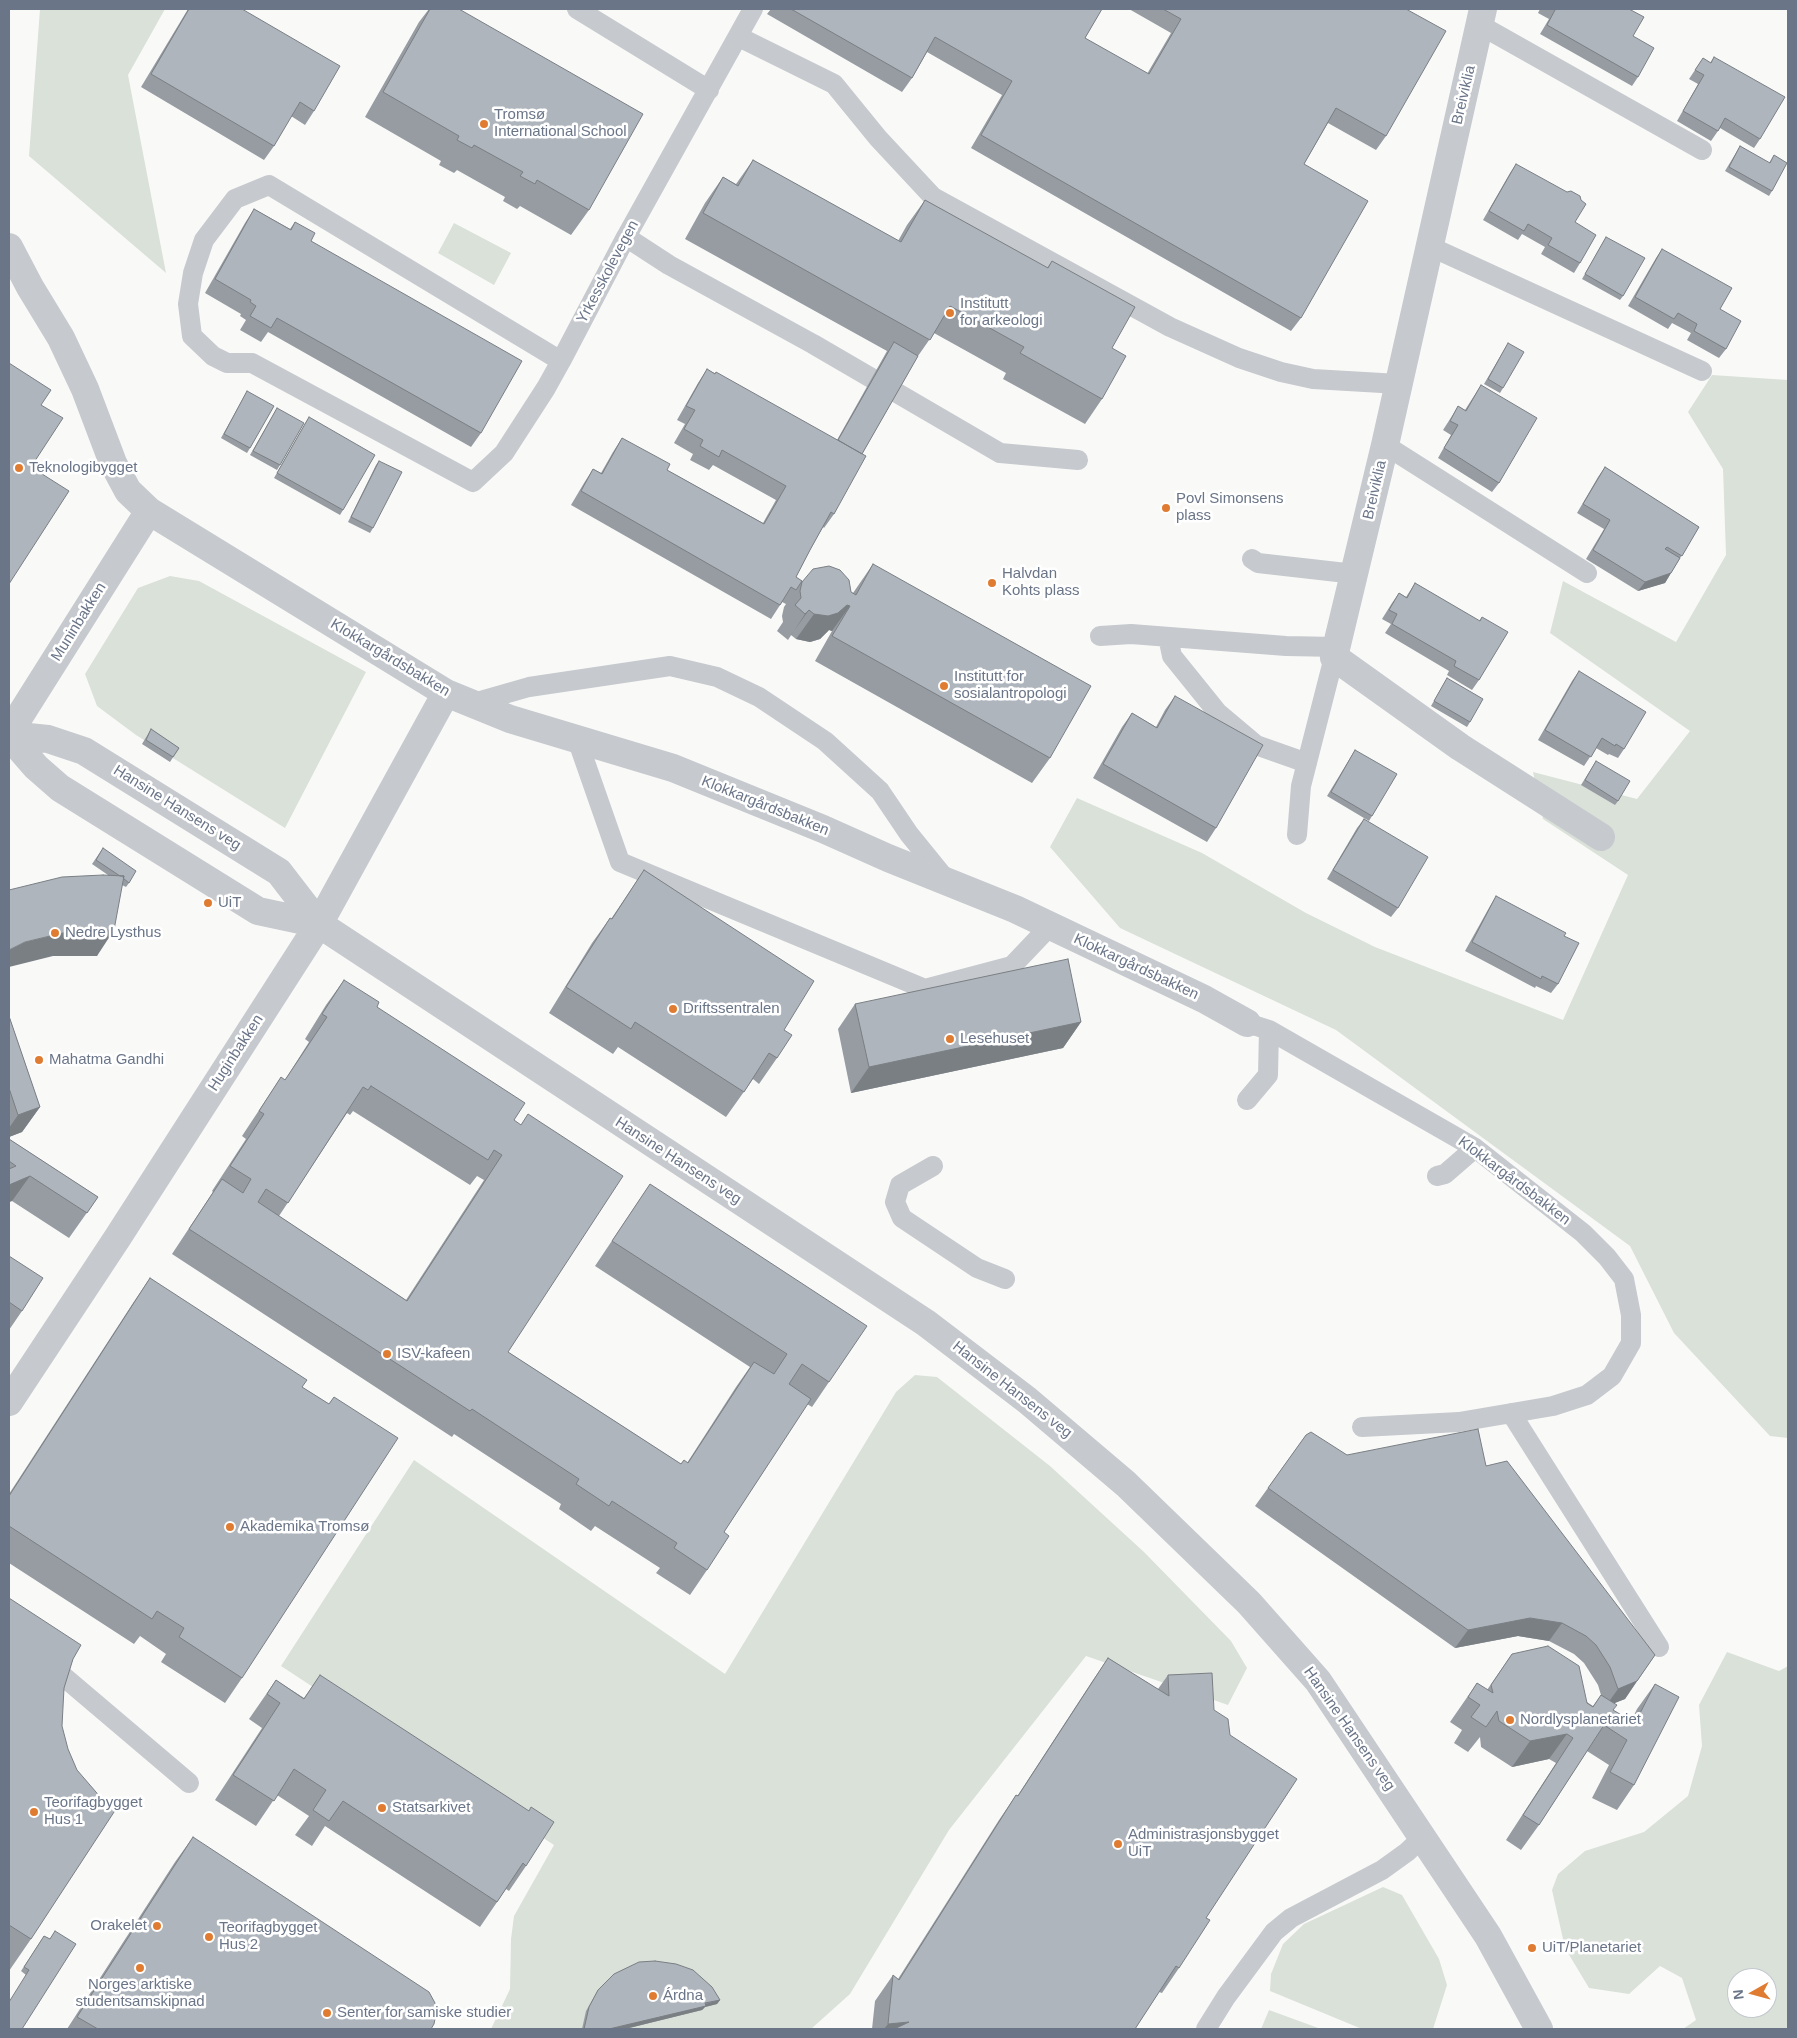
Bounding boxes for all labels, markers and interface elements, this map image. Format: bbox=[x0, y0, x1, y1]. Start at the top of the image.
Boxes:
street label: Breiviklia bbox=[1448, 64, 1480, 126]
place label: Tromsø International School bbox=[494, 106, 627, 141]
marker: Tromsø International School bbox=[478, 118, 490, 130]
street label: Yrkesskolevegen bbox=[573, 217, 643, 327]
place label: Institutt for arkeologi bbox=[960, 295, 1043, 330]
marker: Institutt for arkeologi bbox=[944, 307, 956, 319]
place label: Teknologibygget bbox=[29, 459, 137, 477]
street label: Breiviklia bbox=[1359, 459, 1391, 521]
marker: Teknologibygget bbox=[13, 462, 25, 474]
place label: Povl Simonsens plass bbox=[1176, 490, 1284, 525]
marker: Povl Simonsens plass bbox=[1160, 502, 1172, 514]
place label: Halvdan Kohts plass bbox=[1002, 565, 1080, 600]
marker: Halvdan Kohts plass bbox=[986, 577, 998, 589]
street label: Muninbakken bbox=[48, 579, 110, 665]
street label: Klokkargårdsbakken bbox=[327, 615, 453, 701]
place label: Institutt for sosialantropologi bbox=[954, 668, 1067, 703]
marker: Institutt for sosialantropologi bbox=[938, 680, 950, 692]
street label: Hansine Hansens veg bbox=[110, 761, 244, 855]
street label: Klokkargårdsbakken bbox=[699, 772, 831, 840]
place label: UiT bbox=[218, 894, 241, 912]
marker: UiT bbox=[202, 897, 214, 909]
place label: Nedre Lysthus bbox=[65, 924, 161, 942]
marker: Nedre Lysthus bbox=[49, 927, 61, 939]
street label: Klokkargårdsbakken bbox=[1071, 930, 1201, 1004]
place label: Driftssentralen bbox=[683, 1000, 780, 1018]
marker: Driftssentralen bbox=[667, 1003, 679, 1015]
street label: Huginbakken bbox=[205, 1011, 267, 1095]
place label: Lesehuset bbox=[960, 1030, 1029, 1048]
marker: Lesehuset bbox=[944, 1033, 956, 1045]
place label: Mahatma Gandhi bbox=[49, 1051, 164, 1069]
marker: Mahatma Gandhi bbox=[33, 1054, 45, 1066]
street label: Hansine Hansens veg bbox=[612, 1113, 744, 1209]
street label: Klokkargårdsbakken bbox=[1454, 1133, 1574, 1229]
street label: Hansine Hansens veg bbox=[949, 1338, 1075, 1442]
place label: ISV-kafeen bbox=[397, 1345, 470, 1363]
marker: ISV-kafeen bbox=[381, 1348, 393, 1360]
place label: Akademika Tromsø bbox=[240, 1518, 369, 1536]
marker: Akademika Tromsø bbox=[224, 1521, 236, 1533]
street label: Hansine Hansens veg bbox=[1300, 1664, 1398, 1794]
place label: Nordlysplanetariet bbox=[1520, 1711, 1641, 1729]
marker: Nordlysplanetariet bbox=[1504, 1714, 1516, 1726]
place label: Teorifagbygget Hus 1 bbox=[44, 1794, 142, 1829]
place label: Statsarkivet bbox=[392, 1799, 470, 1817]
marker: Statsarkivet bbox=[376, 1802, 388, 1814]
marker: Teorifagbygget Hus 1 bbox=[28, 1806, 40, 1818]
place label: Administrasjonsbygget UiT bbox=[1128, 1826, 1279, 1861]
marker: Administrasjonsbygget UiT bbox=[1112, 1838, 1124, 1850]
place label: Orakelet bbox=[90, 1917, 147, 1935]
place label: Teorifagbygget Hus 2 bbox=[219, 1919, 317, 1954]
marker: Orakelet bbox=[151, 1920, 163, 1932]
marker: Teorifagbygget Hus 2 bbox=[203, 1931, 215, 1943]
place label: UiT/Planetariet bbox=[1542, 1939, 1641, 1957]
marker: UiT/Planetariet bbox=[1526, 1942, 1538, 1954]
marker: Norges arktiske studentsamskipnad bbox=[134, 1962, 146, 1974]
north arrow bbox=[1727, 1968, 1777, 2018]
place label: Norges arktiske studentsamskipnad bbox=[75, 1976, 205, 2011]
place label: Árdna bbox=[663, 1987, 703, 2005]
text: N bbox=[1730, 1989, 1747, 2001]
marker: Árdna bbox=[647, 1990, 659, 2002]
place label: Senter for samiske studier bbox=[337, 2004, 511, 2022]
marker: Senter for samiske studier bbox=[321, 2007, 333, 2019]

